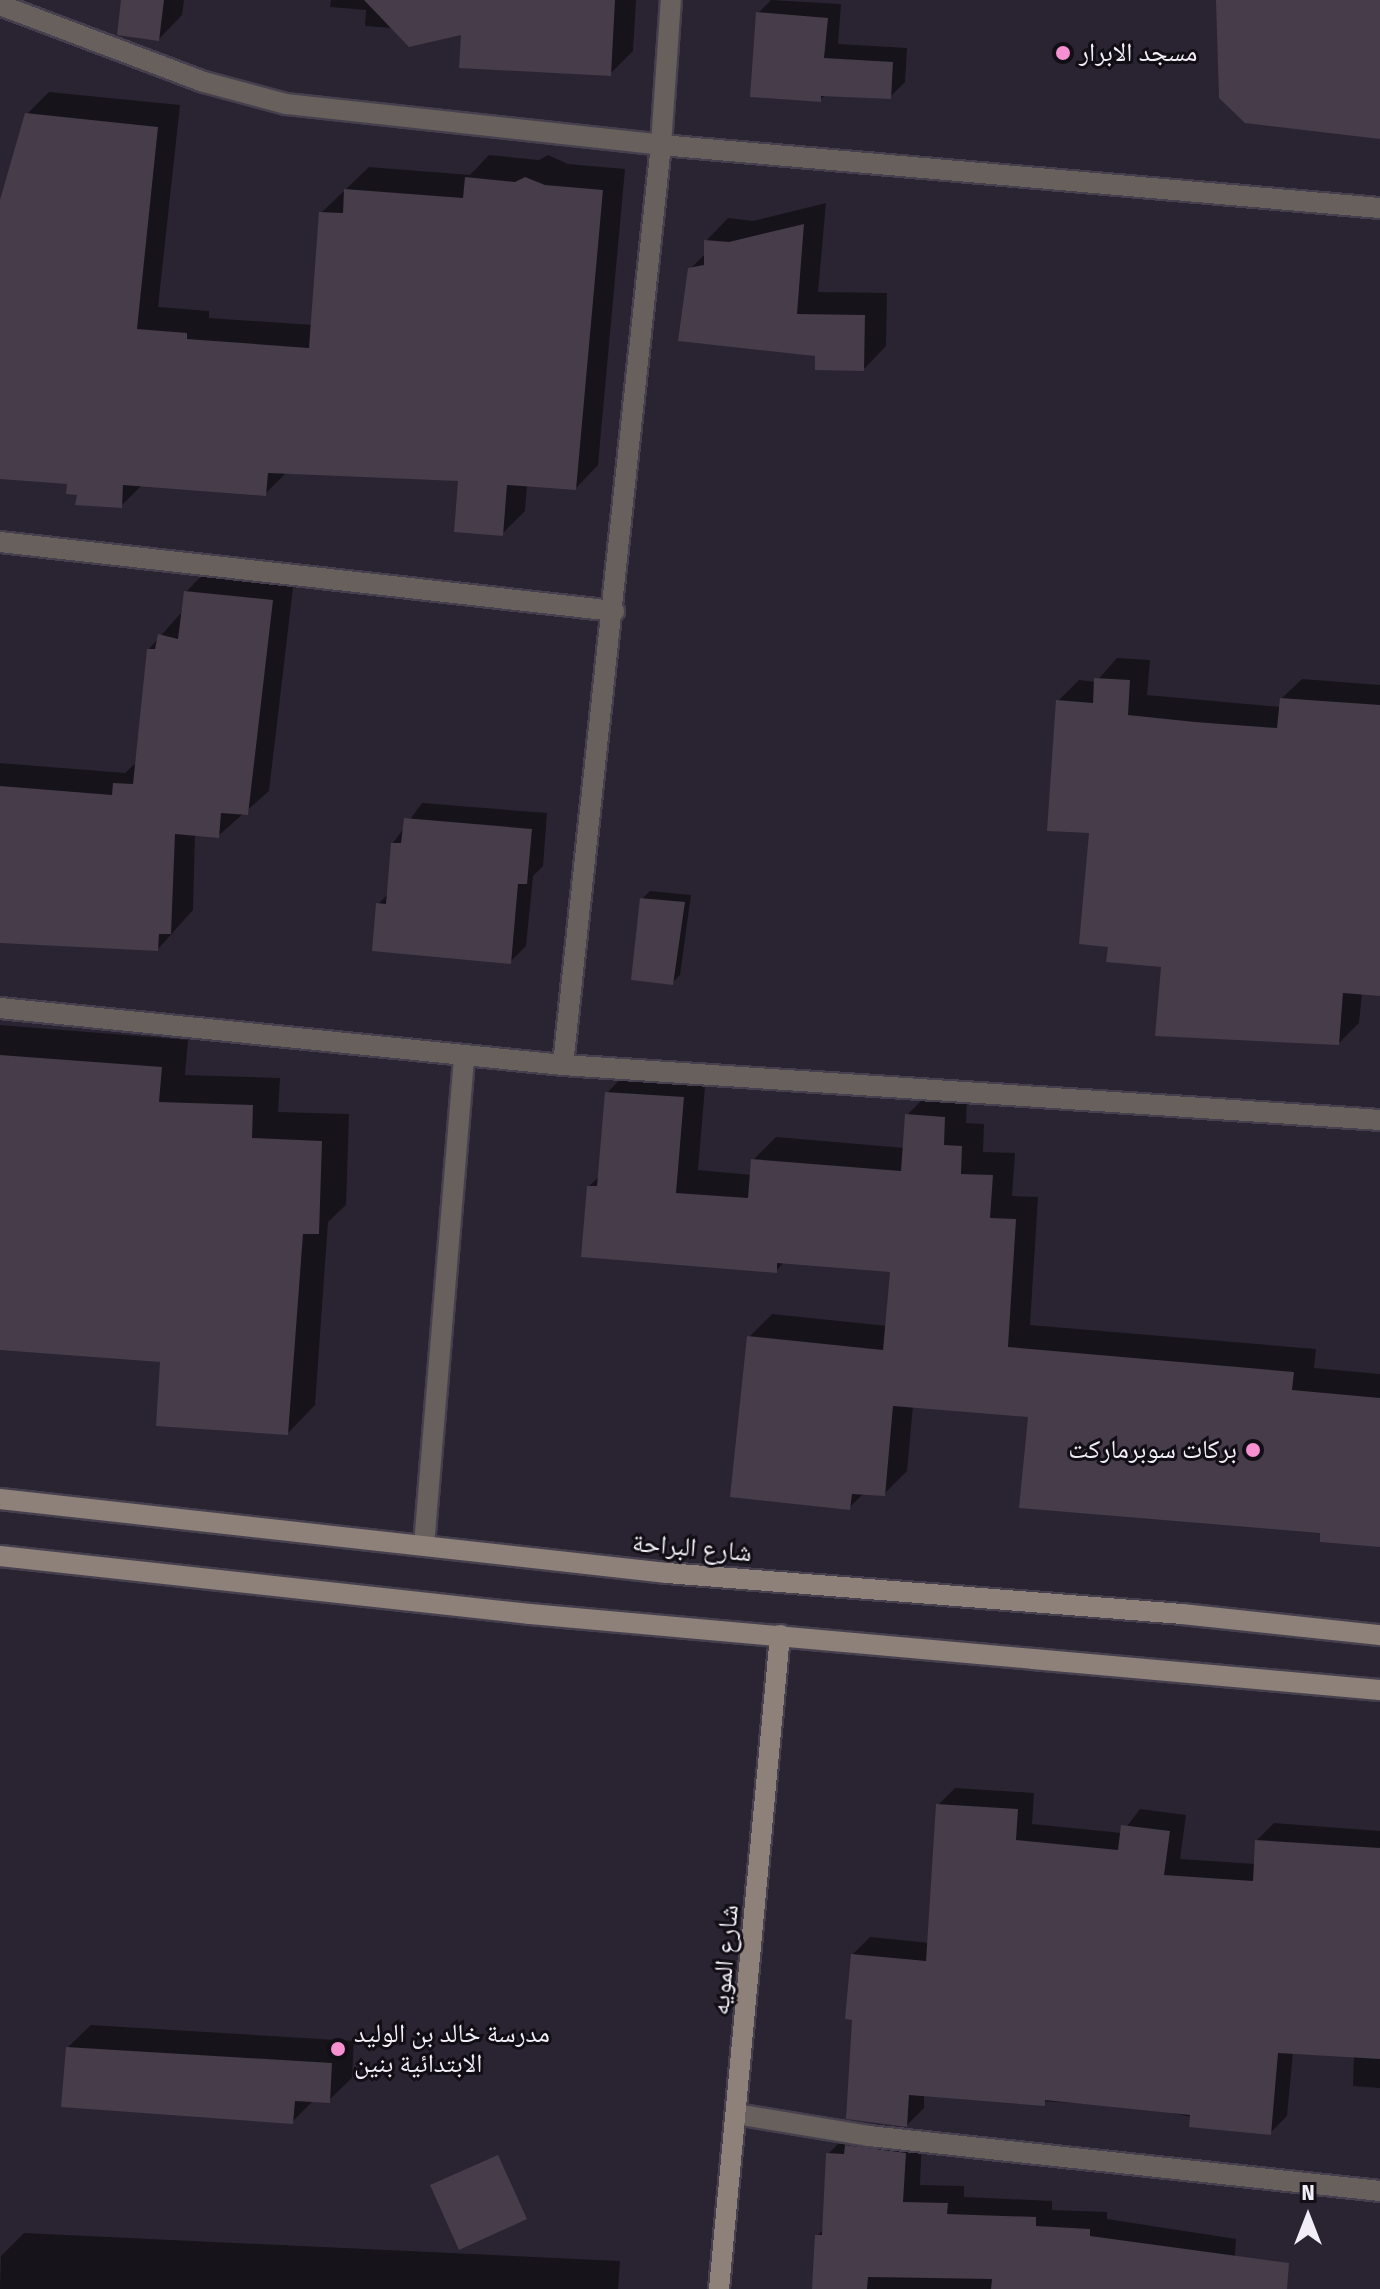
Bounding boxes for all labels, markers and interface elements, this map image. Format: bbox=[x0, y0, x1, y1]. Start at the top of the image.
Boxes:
place label: مسجد الابرار bbox=[1079, 37, 1197, 69]
marker: مسجد الابرار bbox=[1054, 44, 1072, 62]
place label: بركات سوبرماركت bbox=[1068, 1434, 1237, 1466]
marker: بركات سوبرماركت bbox=[1244, 1441, 1262, 1459]
street label: شارع البراحة bbox=[631, 1527, 753, 1569]
street label: شارع المويه bbox=[705, 1903, 745, 2017]
place label: مدرسة خالد بن الوليد الابتدائية بنين bbox=[354, 2018, 550, 2080]
marker: مدرسة خالد بن الوليد الابتدائية بنين bbox=[329, 2040, 347, 2058]
north arrow bbox=[1268, 2177, 1348, 2257]
text: N bbox=[1301, 2179, 1315, 2206]

